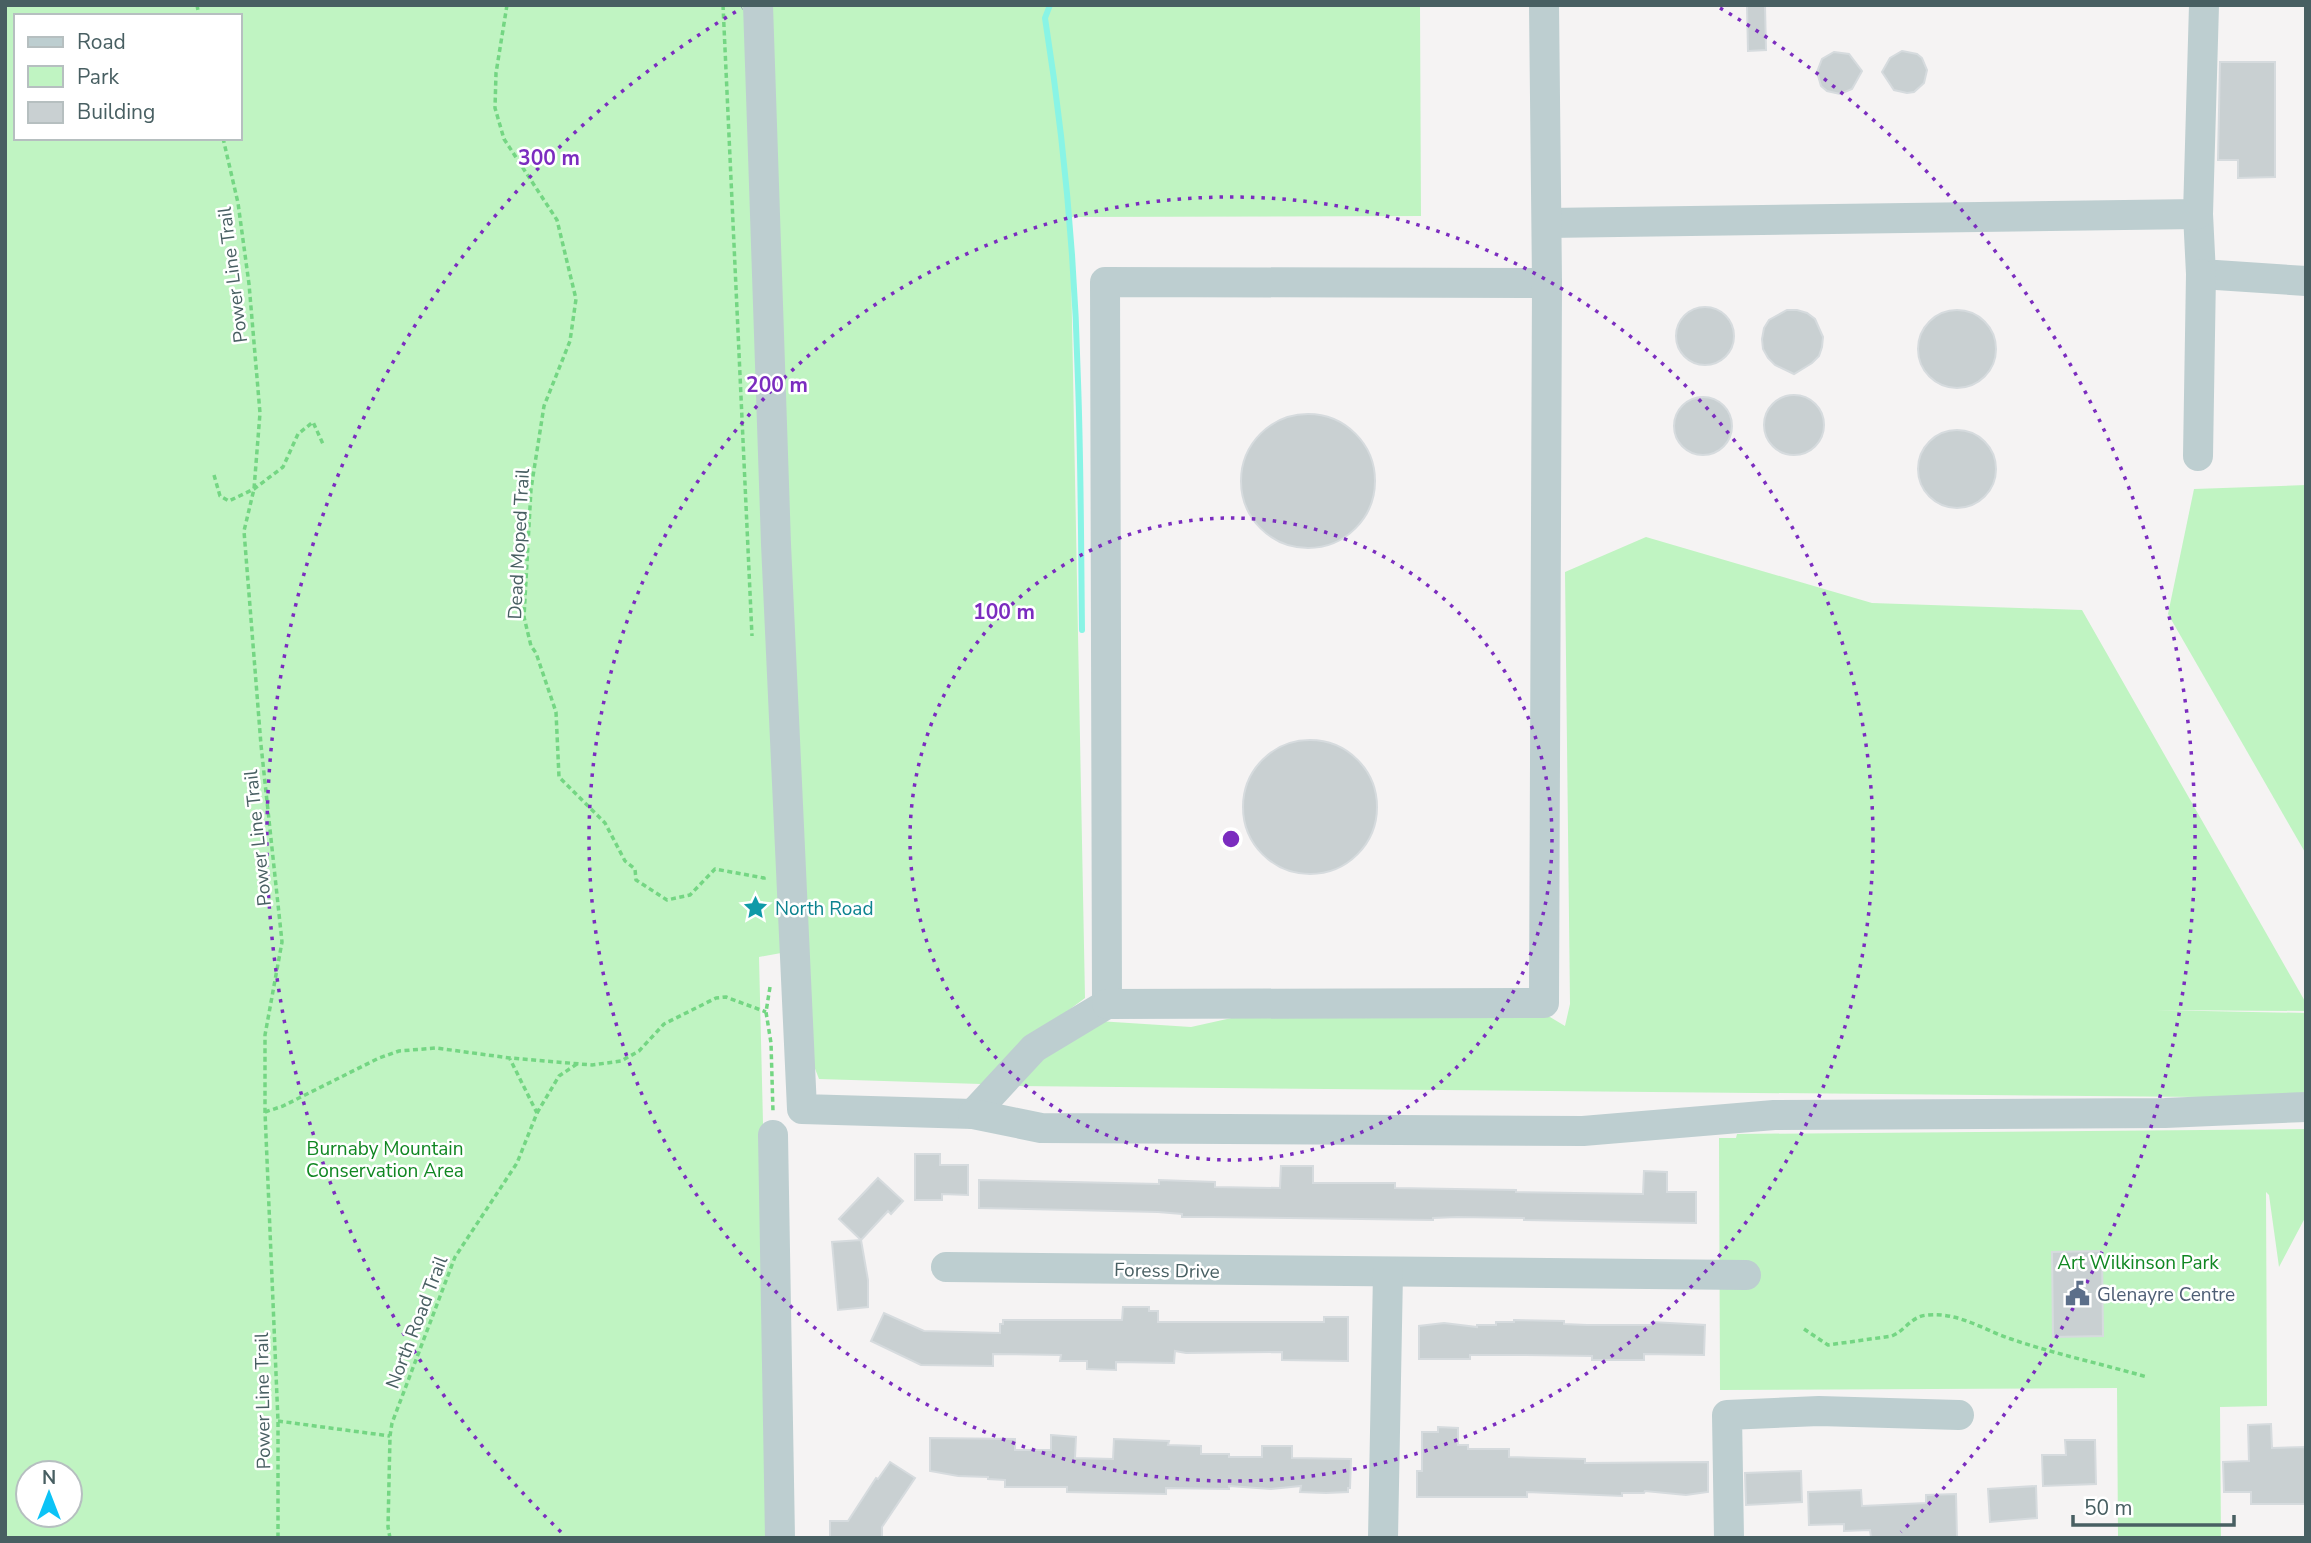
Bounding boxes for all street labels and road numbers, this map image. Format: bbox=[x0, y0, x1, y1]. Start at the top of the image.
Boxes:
street label: Power Line Trail bbox=[212, 205, 254, 344]
street label: Dead Moped Trail bbox=[502, 468, 536, 620]
street label: Power Line Trail bbox=[238, 768, 278, 907]
street label: North Road Trail bbox=[380, 1252, 454, 1392]
street label: Foress Drive bbox=[1114, 1257, 1220, 1285]
street label: Power Line Trail bbox=[249, 1332, 277, 1470]

